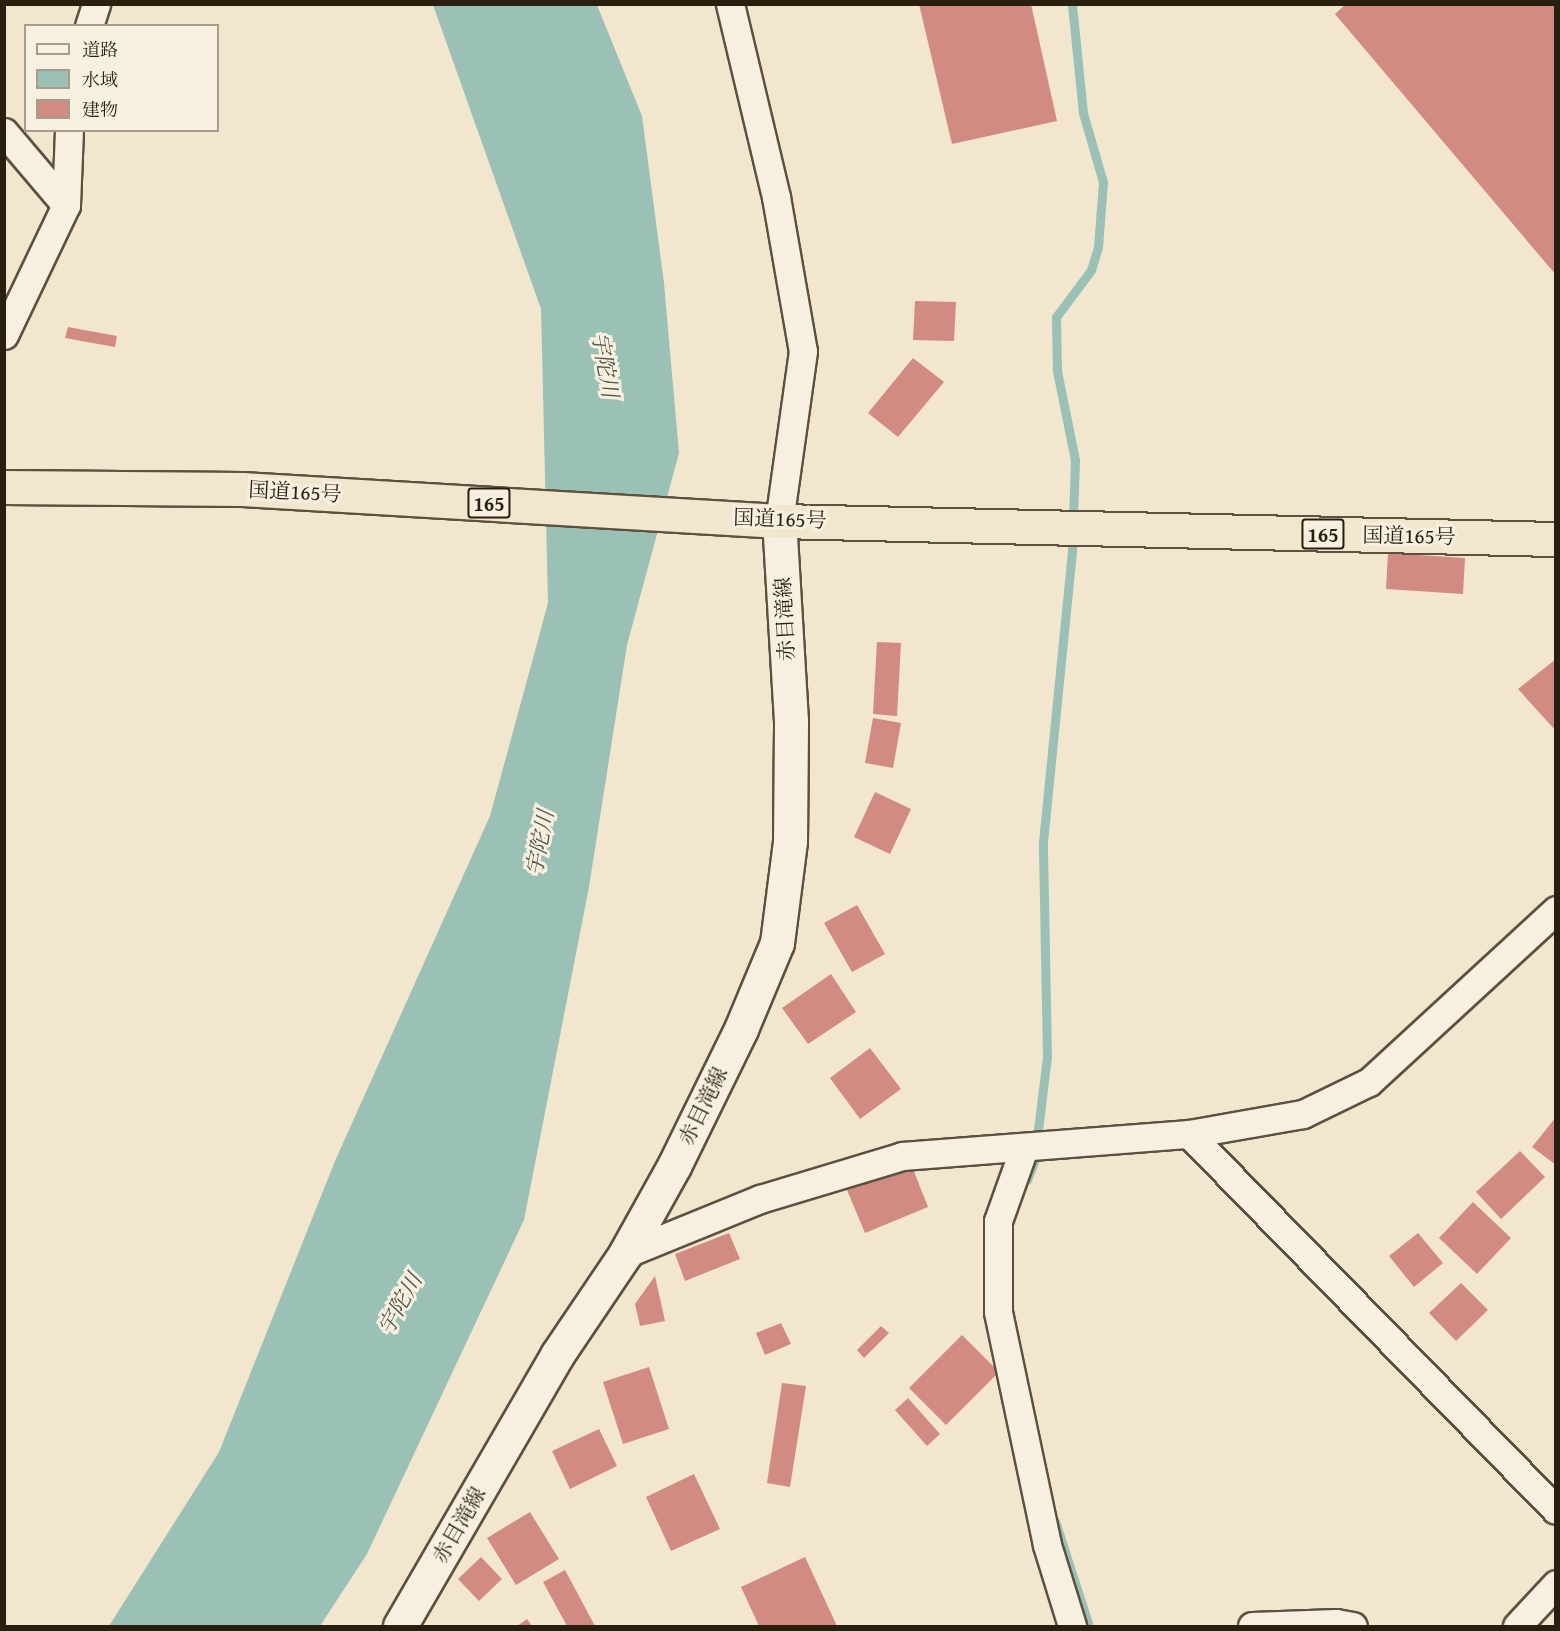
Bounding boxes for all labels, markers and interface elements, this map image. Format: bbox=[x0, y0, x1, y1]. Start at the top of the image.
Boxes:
legend bbox=[24, 24, 219, 132]
text: 道路 bbox=[82, 36, 118, 63]
text: 水域 bbox=[82, 66, 118, 93]
text: 建物 bbox=[82, 96, 118, 123]
water label: 宇陀川 bbox=[586, 330, 624, 400]
street label: 国道165号 bbox=[248, 477, 342, 507]
road number: 165 bbox=[466, 486, 512, 520]
street label: 国道165号 bbox=[733, 505, 827, 533]
road number: 165 bbox=[1300, 517, 1346, 551]
street label: 国道165号 bbox=[1362, 523, 1456, 549]
street label: 赤目滝線 bbox=[770, 576, 800, 662]
water label: 宇陀川 bbox=[521, 808, 559, 878]
street label: 赤目滝線 bbox=[673, 1063, 733, 1149]
water label: 宇陀川 bbox=[372, 1269, 428, 1339]
street label: 赤目滝線 bbox=[427, 1482, 491, 1568]

